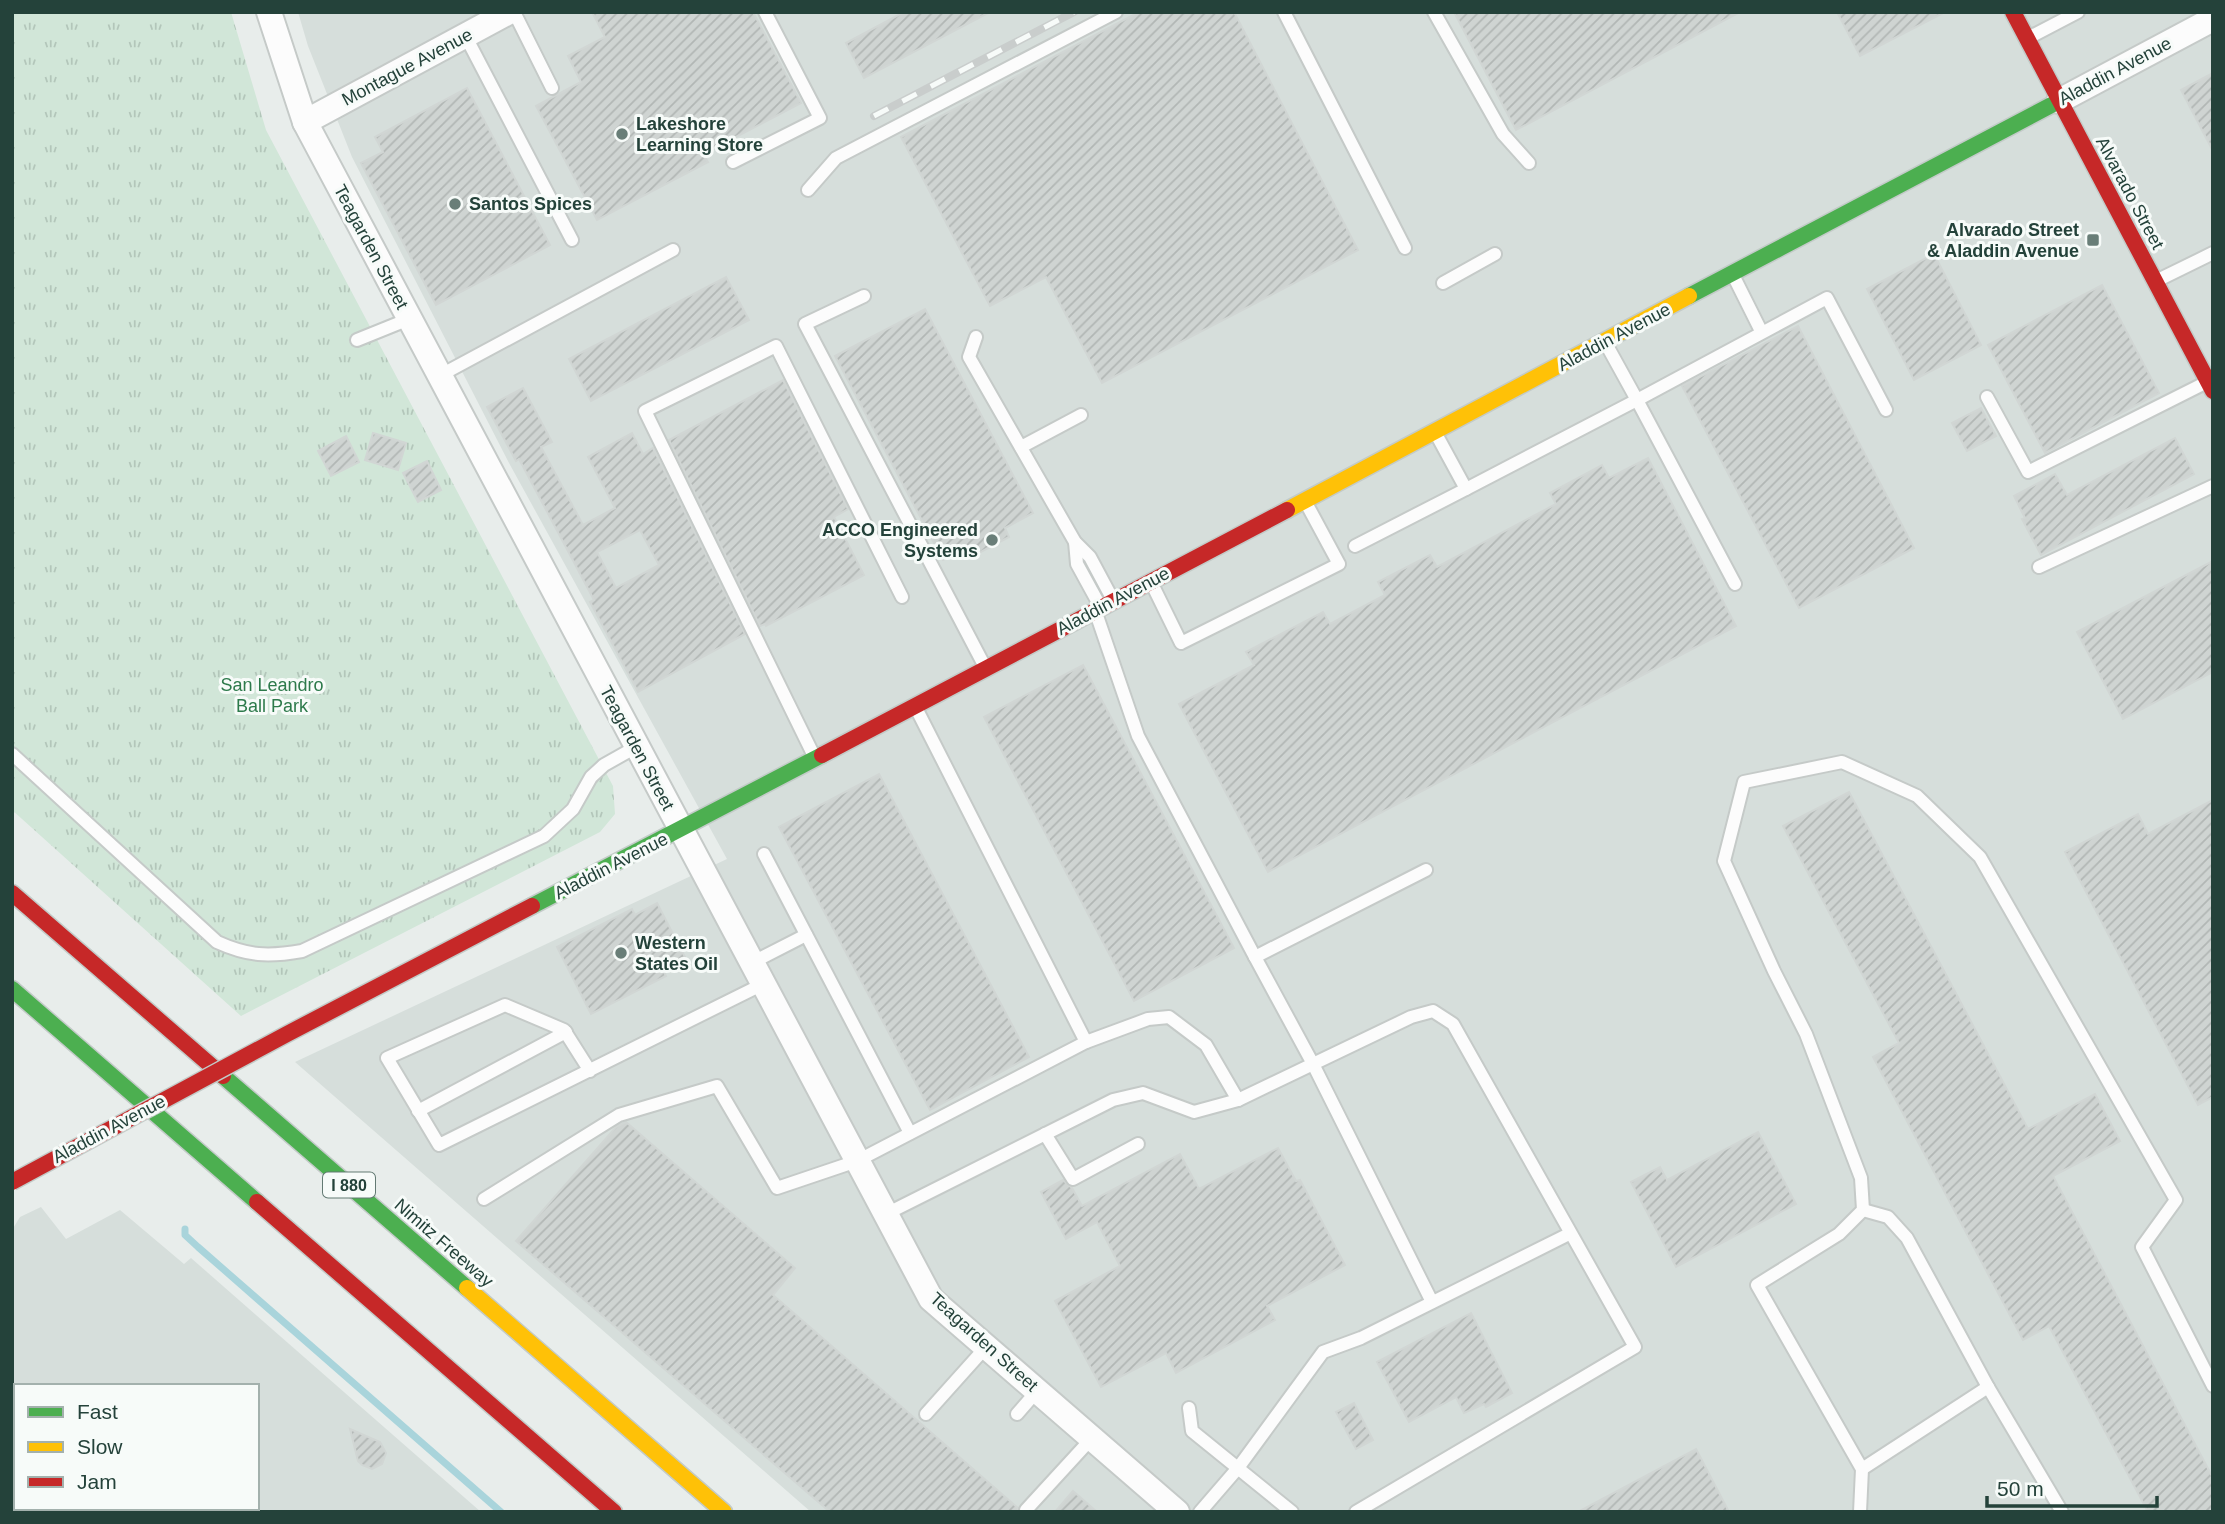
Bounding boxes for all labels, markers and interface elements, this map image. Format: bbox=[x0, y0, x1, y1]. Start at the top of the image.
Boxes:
street label: Montague Avenue bbox=[338, 24, 476, 110]
street label: Aladdin Avenue bbox=[2055, 33, 2175, 109]
place label: Lakeshore Learning Store bbox=[636, 114, 763, 155]
marker: Lakeshore Learning Store bbox=[614, 126, 630, 142]
street label: Alvarado Street bbox=[2092, 134, 2168, 252]
street label: Teagarden Street bbox=[330, 181, 412, 313]
place label: Santos Spices bbox=[469, 194, 592, 214]
marker: Santos Spices bbox=[447, 196, 463, 212]
place label: Alvarado Street & Aladdin Avenue bbox=[1927, 220, 2079, 261]
marker: Alvarado Street & Aladdin Avenue bbox=[2085, 232, 2101, 248]
street label: Aladdin Avenue bbox=[1554, 299, 1674, 375]
place label: ACCO Engineered Systems bbox=[822, 520, 978, 561]
marker: ACCO Engineered Systems bbox=[984, 532, 1000, 548]
street label: Aladdin Avenue bbox=[1053, 563, 1173, 639]
park label: San Leandro Ball Park bbox=[220, 675, 324, 716]
street label: Teagarden Street bbox=[596, 682, 678, 814]
street label: Aladdin Avenue bbox=[551, 829, 671, 903]
place label: Western States Oil bbox=[635, 933, 718, 974]
marker: Western States Oil bbox=[613, 945, 629, 961]
street label: Aladdin Avenue bbox=[49, 1091, 169, 1167]
road number: I 880 bbox=[323, 1172, 375, 1198]
street label: Nimitz Freeway bbox=[391, 1195, 497, 1291]
street label: Teagarden Street bbox=[926, 1288, 1042, 1396]
legend bbox=[14, 1384, 259, 1510]
text: Fast bbox=[77, 1400, 118, 1423]
text: Slow bbox=[77, 1435, 123, 1458]
scale bar bbox=[1987, 1464, 2157, 1508]
text: Jam bbox=[77, 1470, 117, 1493]
text: 50 m bbox=[1997, 1477, 2044, 1500]

